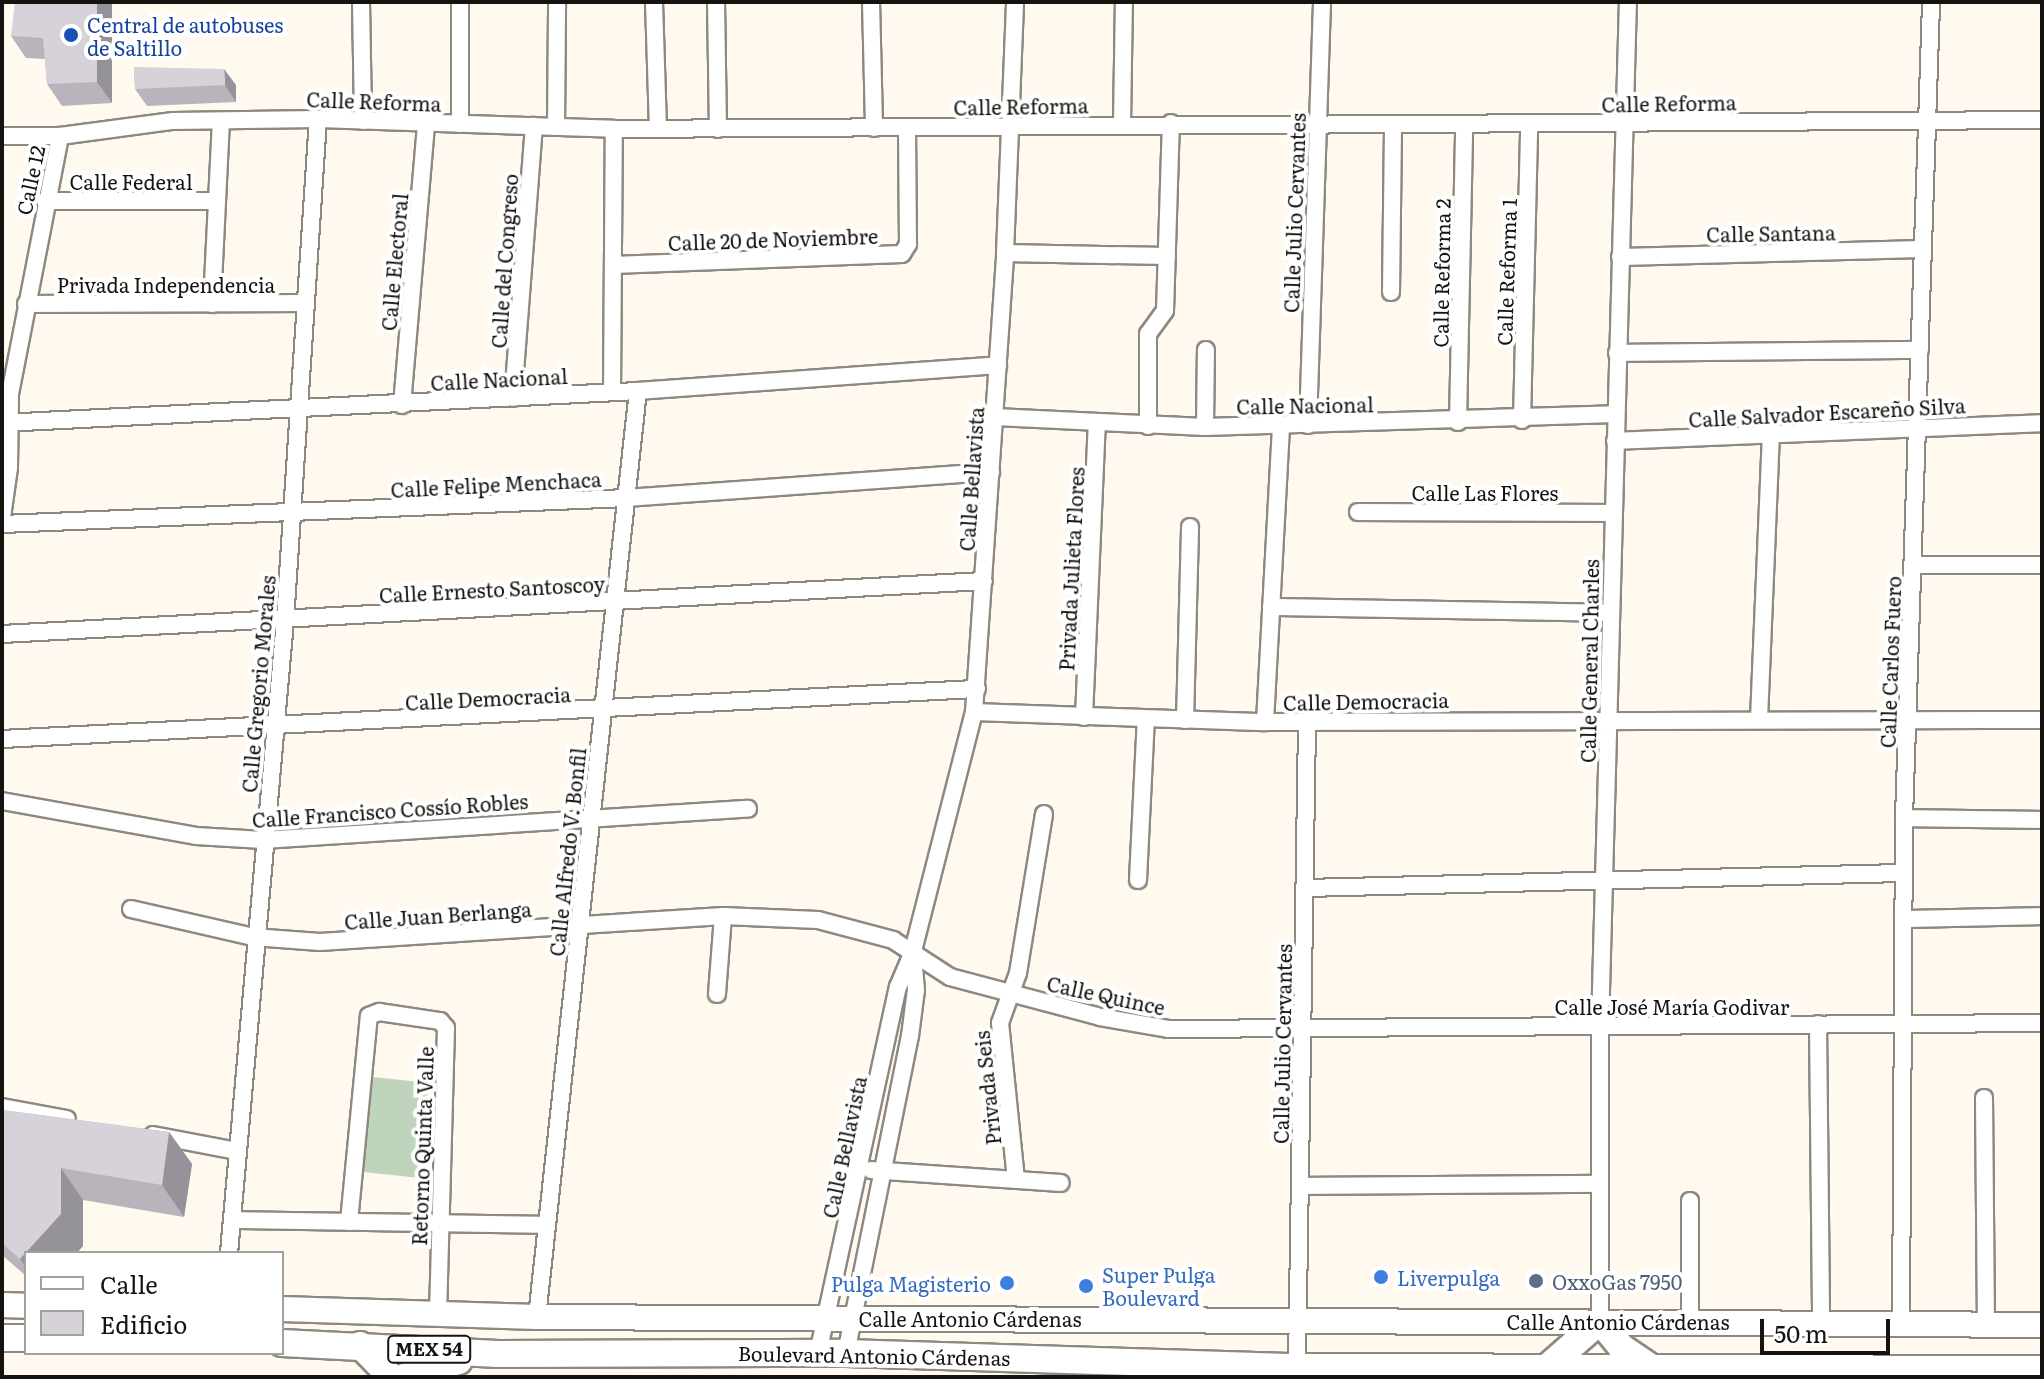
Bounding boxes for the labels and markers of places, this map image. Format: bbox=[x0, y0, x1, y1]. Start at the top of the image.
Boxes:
place label: Central de autobuses de Saltillo bbox=[87, 12, 283, 59]
marker: Central de autobuses de Saltillo bbox=[62, 26, 80, 44]
place label: Super Pulga Boulevard bbox=[1102, 1262, 1216, 1309]
place label: Liverpulga bbox=[1397, 1265, 1500, 1289]
marker: Liverpulga bbox=[1372, 1268, 1390, 1286]
place label: OxxoGas 7950 bbox=[1552, 1269, 1682, 1293]
place label: Pulga Magisterio bbox=[831, 1271, 991, 1295]
marker: OxxoGas 7950 bbox=[1527, 1272, 1545, 1290]
marker: Pulga Magisterio bbox=[998, 1274, 1016, 1292]
marker: Super Pulga Boulevard bbox=[1077, 1277, 1095, 1295]

